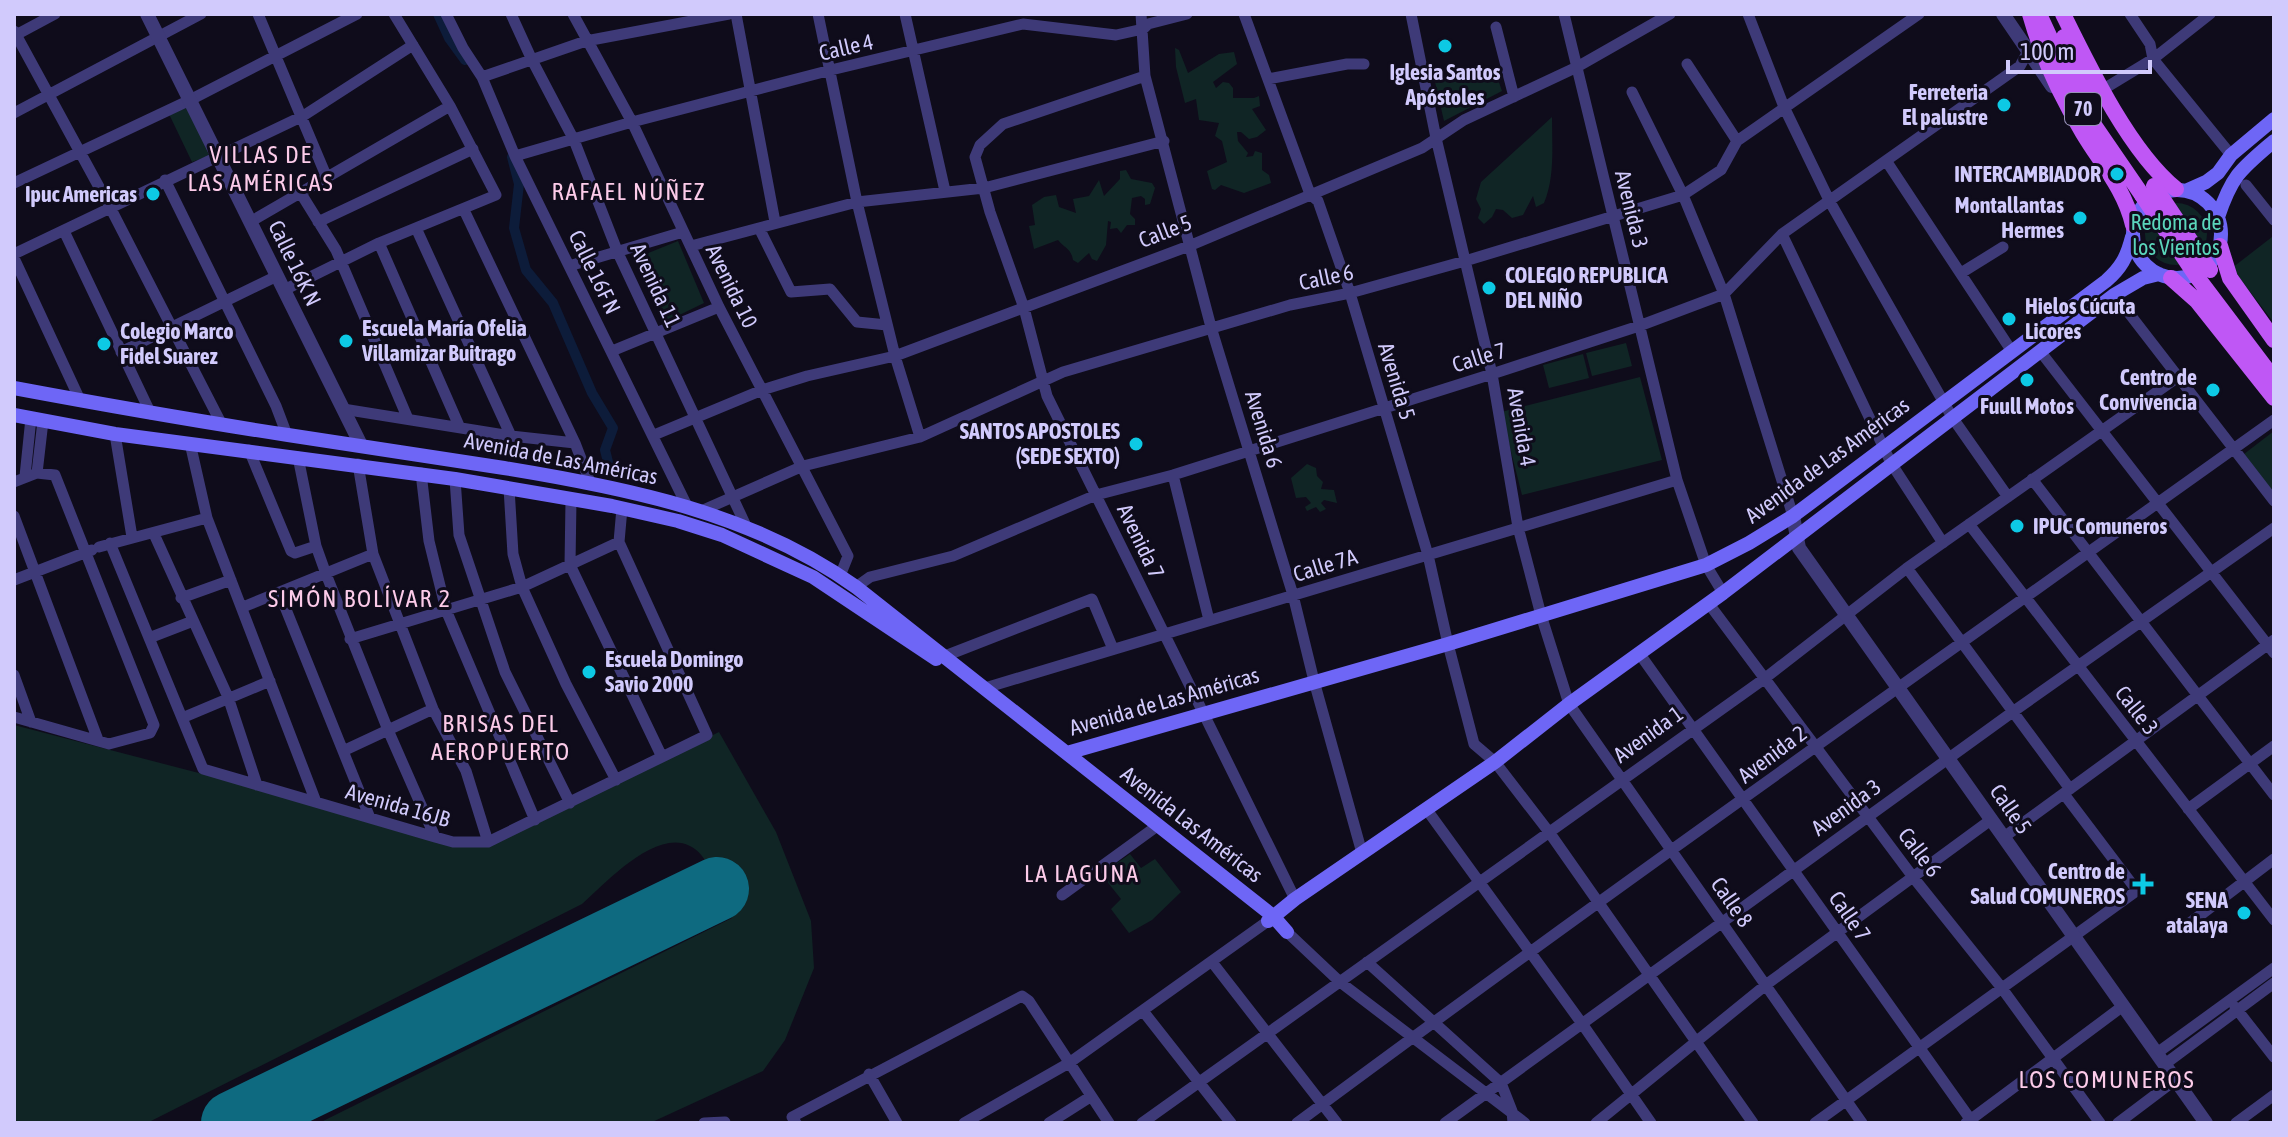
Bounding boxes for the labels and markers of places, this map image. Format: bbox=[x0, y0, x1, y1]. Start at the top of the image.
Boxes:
marker: Iglesia Santos Apóstoles bbox=[1436, 37, 1454, 55]
place label: Iglesia Santos Apóstoles bbox=[1389, 59, 1501, 110]
place label: Ferreteria El palustre bbox=[1902, 79, 1988, 130]
marker: Ferreteria El palustre bbox=[1995, 96, 2013, 114]
place label: INTERCAMBIADOR bbox=[1954, 161, 2101, 187]
marker: INTERCAMBIADOR bbox=[2108, 165, 2126, 183]
place label: Ipuc Americas bbox=[25, 181, 137, 207]
marker: Ipuc Americas bbox=[144, 185, 162, 203]
place label: Montallantas Hermes bbox=[1955, 192, 2064, 243]
marker: Montallantas Hermes bbox=[2071, 209, 2089, 227]
place label: COLEGIO REPUBLICA DEL NIÑO bbox=[1505, 262, 1668, 313]
marker: COLEGIO REPUBLICA DEL NIÑO bbox=[1480, 279, 1498, 297]
place label: Hielos Cúcuta Licores bbox=[2025, 293, 2135, 344]
marker: Hielos Cúcuta Licores bbox=[2000, 310, 2018, 328]
place label: Escuela María Ofelia Villamizar Buitrago bbox=[361, 315, 527, 366]
place label: Colegio Marco Fidel Suarez bbox=[120, 318, 234, 369]
marker: Escuela María Ofelia Villamizar Buitrago bbox=[337, 332, 355, 350]
marker: Colegio Marco Fidel Suarez bbox=[95, 335, 113, 353]
place label: Centro de Convivencia bbox=[2099, 364, 2197, 415]
marker: Fuull Motos bbox=[2018, 371, 2036, 389]
marker: Centro de Convivencia bbox=[2204, 381, 2222, 399]
place label: Fuull Motos bbox=[1980, 393, 2074, 419]
place label: SANTOS APOSTOLES (SEDE SEXTO) bbox=[960, 418, 1120, 469]
marker: SANTOS APOSTOLES (SEDE SEXTO) bbox=[1127, 435, 1145, 453]
place label: IPUC Comuneros bbox=[2033, 513, 2167, 539]
marker: IPUC Comuneros bbox=[2008, 517, 2026, 535]
place label: Escuela Domingo Savio 2000 bbox=[605, 646, 744, 697]
marker: Escuela Domingo Savio 2000 bbox=[580, 663, 598, 681]
place label: Centro de Salud COMUNEROS bbox=[1970, 858, 2125, 909]
marker: Centro de Salud COMUNEROS bbox=[2132, 873, 2154, 895]
place label: SENA atalaya bbox=[2166, 887, 2228, 938]
marker: SENA atalaya bbox=[2235, 904, 2253, 922]

